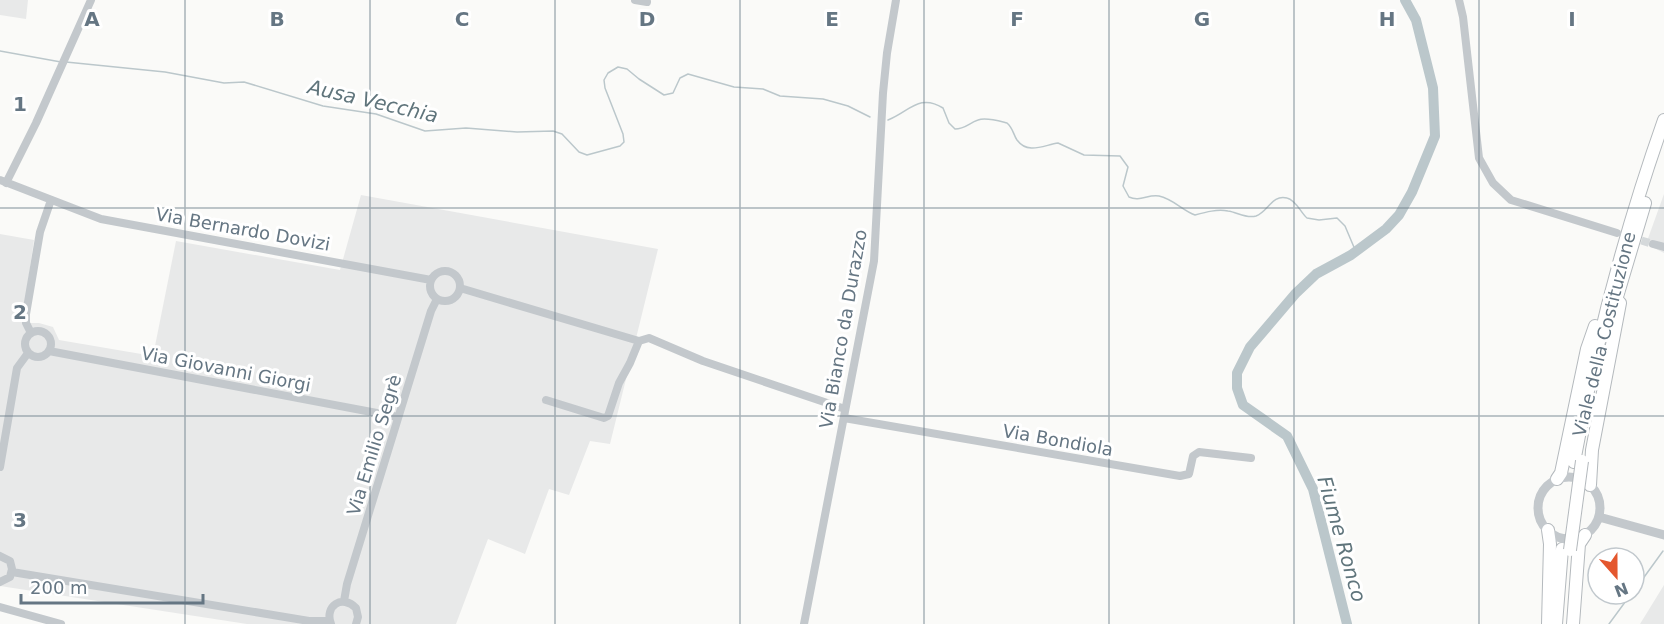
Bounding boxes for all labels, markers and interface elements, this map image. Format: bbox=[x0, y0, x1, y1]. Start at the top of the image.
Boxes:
text: A bbox=[84, 7, 100, 31]
text: B bbox=[269, 7, 285, 31]
text: C bbox=[455, 7, 469, 31]
text: D bbox=[639, 7, 655, 31]
text: E bbox=[825, 7, 839, 31]
text: F bbox=[1010, 7, 1024, 31]
text: G bbox=[1194, 7, 1210, 31]
text: H bbox=[1379, 7, 1395, 31]
text: I bbox=[1568, 7, 1576, 31]
water label: Ausa Vecchia bbox=[304, 74, 440, 128]
text: 1 bbox=[13, 92, 27, 116]
street label: Via Bernardo Dovizi bbox=[154, 203, 332, 255]
street label: Via Bianco da Durazzo bbox=[815, 228, 871, 430]
street label: Viale della Costituzione bbox=[1568, 229, 1640, 439]
text: 2 bbox=[13, 300, 27, 324]
street label: Via Giovanni Giorgi bbox=[139, 342, 313, 396]
street label: Via Emilio Segrè bbox=[343, 372, 405, 518]
street label: Via Bondiola bbox=[1001, 420, 1115, 460]
water label: Fiume Ronco bbox=[1313, 473, 1371, 605]
text: 3 bbox=[13, 508, 27, 532]
north arrow bbox=[1586, 546, 1646, 606]
scale bar bbox=[21, 567, 202, 605]
text: 200 m bbox=[30, 577, 88, 598]
text: N bbox=[1612, 578, 1631, 601]

